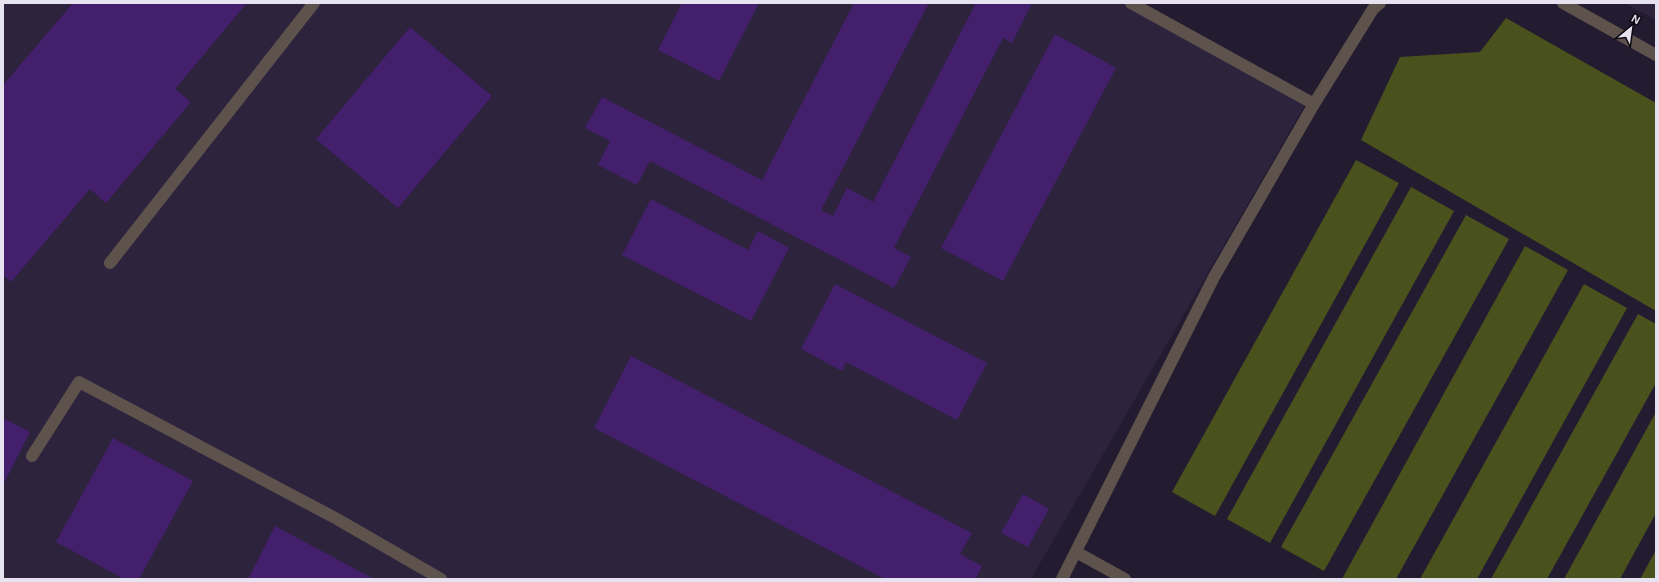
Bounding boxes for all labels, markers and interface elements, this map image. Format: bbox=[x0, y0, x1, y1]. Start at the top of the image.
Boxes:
north arrow bbox=[1611, 8, 1651, 48]
text: N bbox=[1629, 12, 1642, 26]

